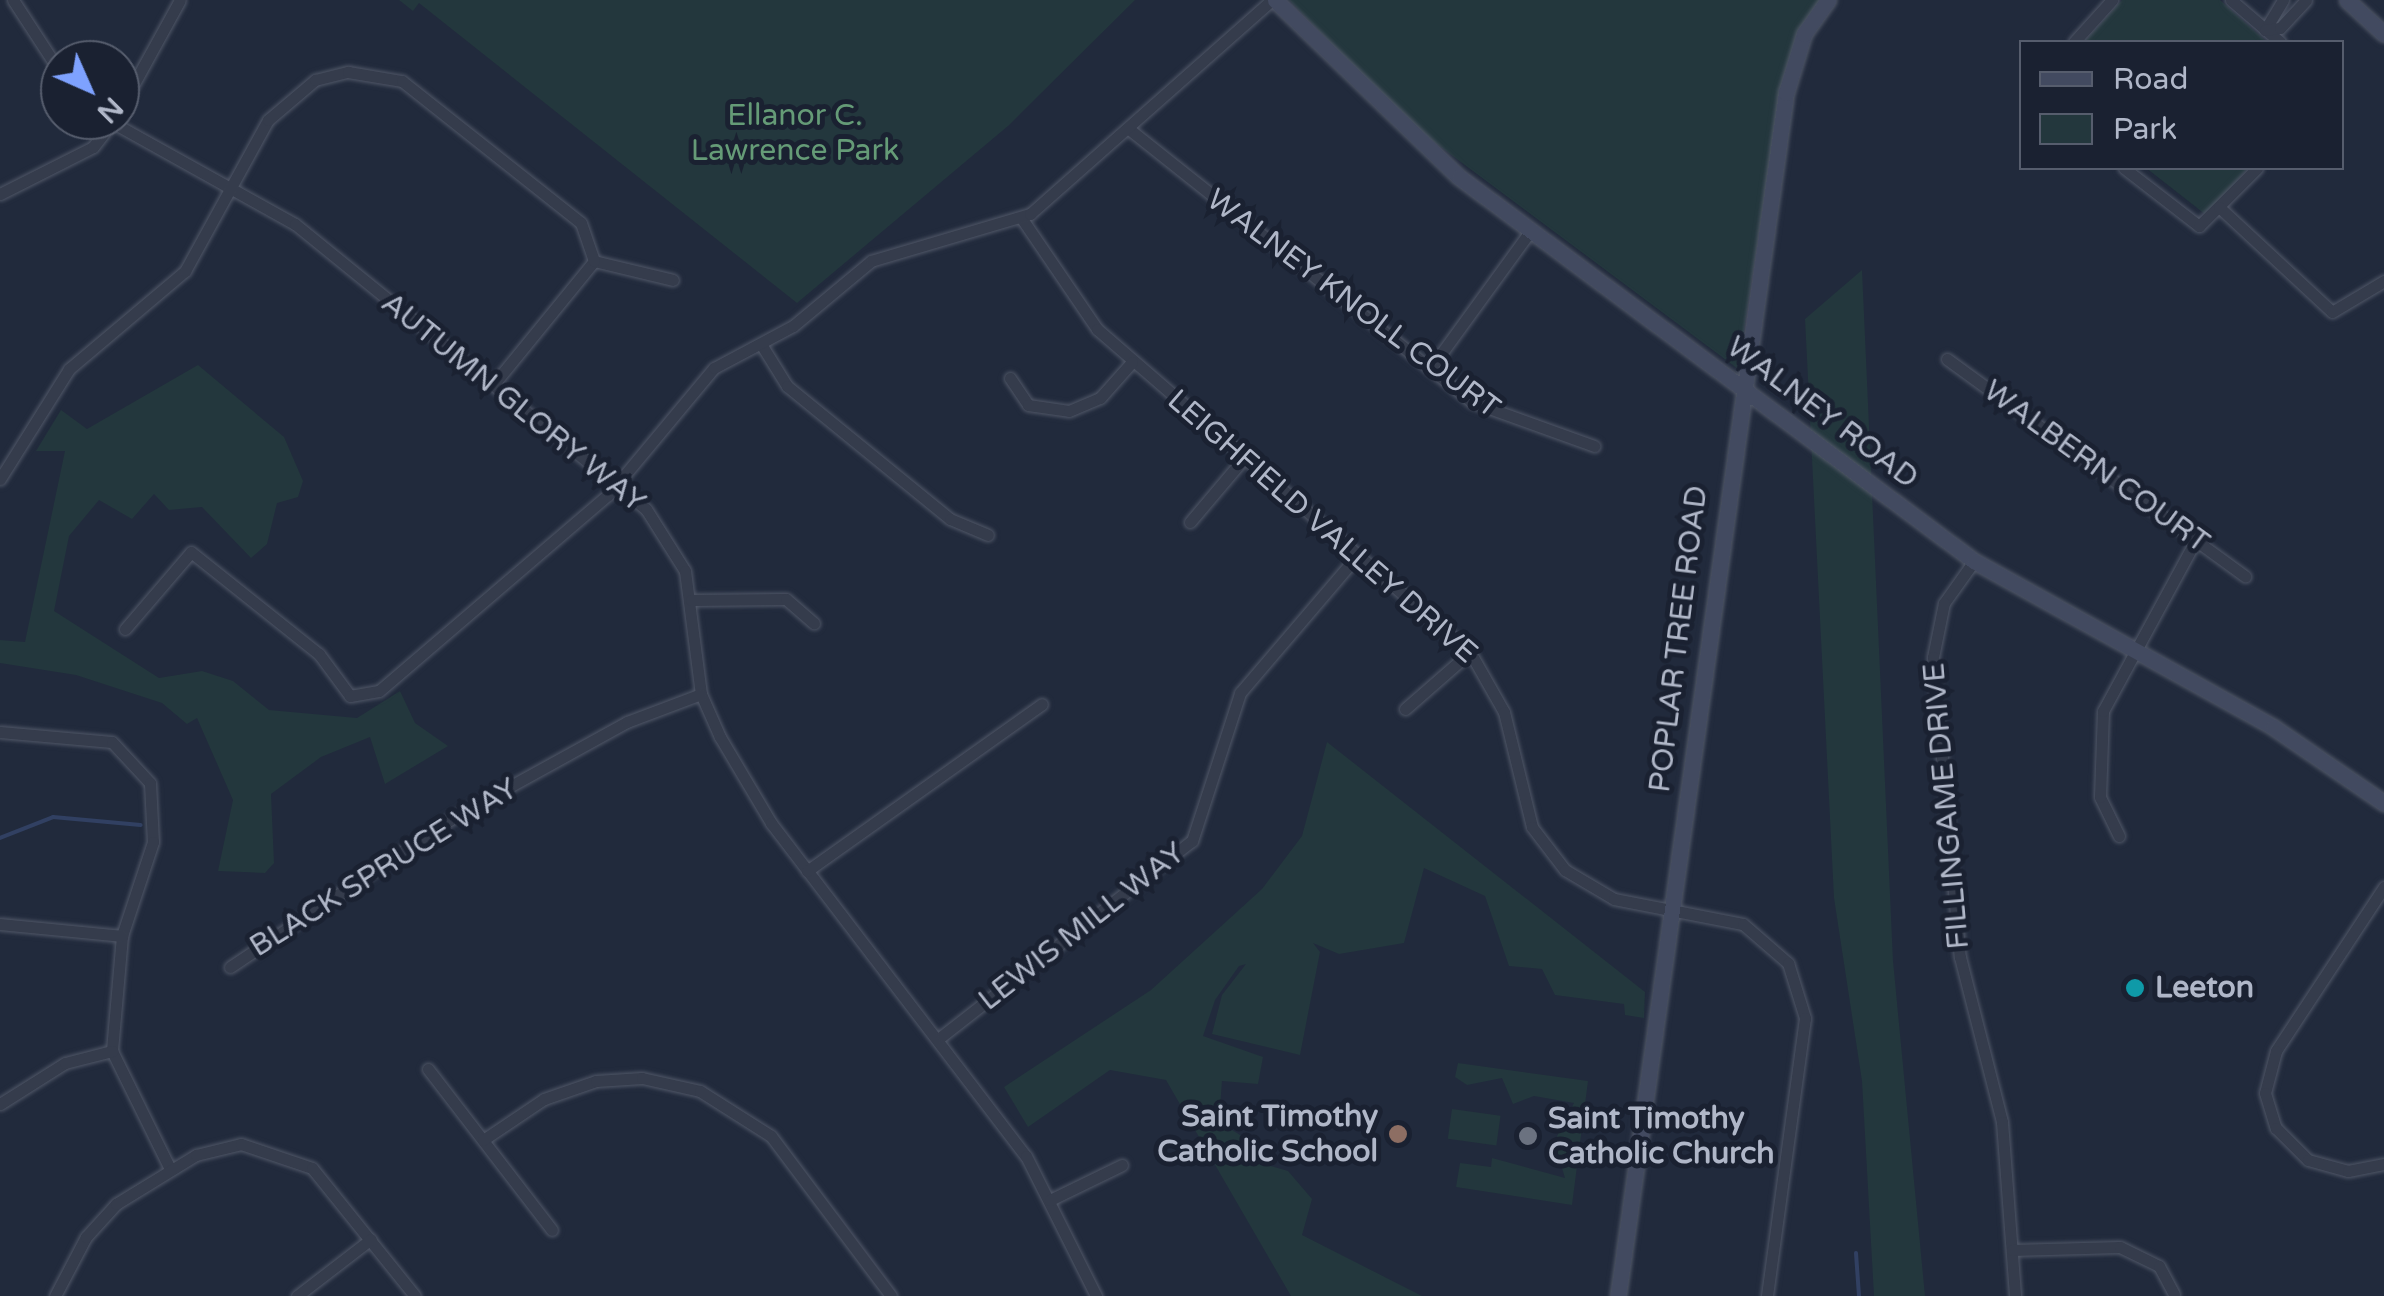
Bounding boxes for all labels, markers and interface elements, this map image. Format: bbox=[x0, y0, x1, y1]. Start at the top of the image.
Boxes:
north arrow bbox=[40, 40, 140, 140]
legend bbox=[2019, 40, 2344, 170]
text: Road bbox=[2113, 61, 2188, 98]
text: N bbox=[90, 90, 130, 130]
park label: Ellanor C. Lawrence Park bbox=[691, 98, 899, 168]
text: Park bbox=[2113, 111, 2177, 148]
street label: WALNEY KNOLL COURT bbox=[1199, 182, 1507, 426]
street label: AUTUMN GLORY WAY bbox=[374, 285, 652, 521]
street label: WALNEY ROAD bbox=[1719, 329, 1925, 497]
street label: WALBERN COURT bbox=[1976, 373, 2216, 561]
street label: LEIGHFIELD VALLEY DRIVE bbox=[1160, 383, 1484, 671]
street label: POPLAR TREE ROAD bbox=[1642, 484, 1716, 794]
street label: FILLINGAME DRIVE bbox=[1917, 661, 1977, 951]
street label: BLACK SPRUCE WAY bbox=[244, 771, 524, 965]
street label: LEWIS MILL WAY bbox=[972, 835, 1192, 1019]
place label: Leeton bbox=[2155, 970, 2254, 1006]
marker: Leeton bbox=[2124, 977, 2146, 999]
place label: Saint Timothy Catholic School bbox=[1157, 1099, 1378, 1170]
place label: Saint Timothy Catholic Church bbox=[1548, 1101, 1775, 1172]
marker: Saint Timothy Catholic School bbox=[1387, 1123, 1409, 1145]
marker: Saint Timothy Catholic Church bbox=[1517, 1125, 1539, 1147]

